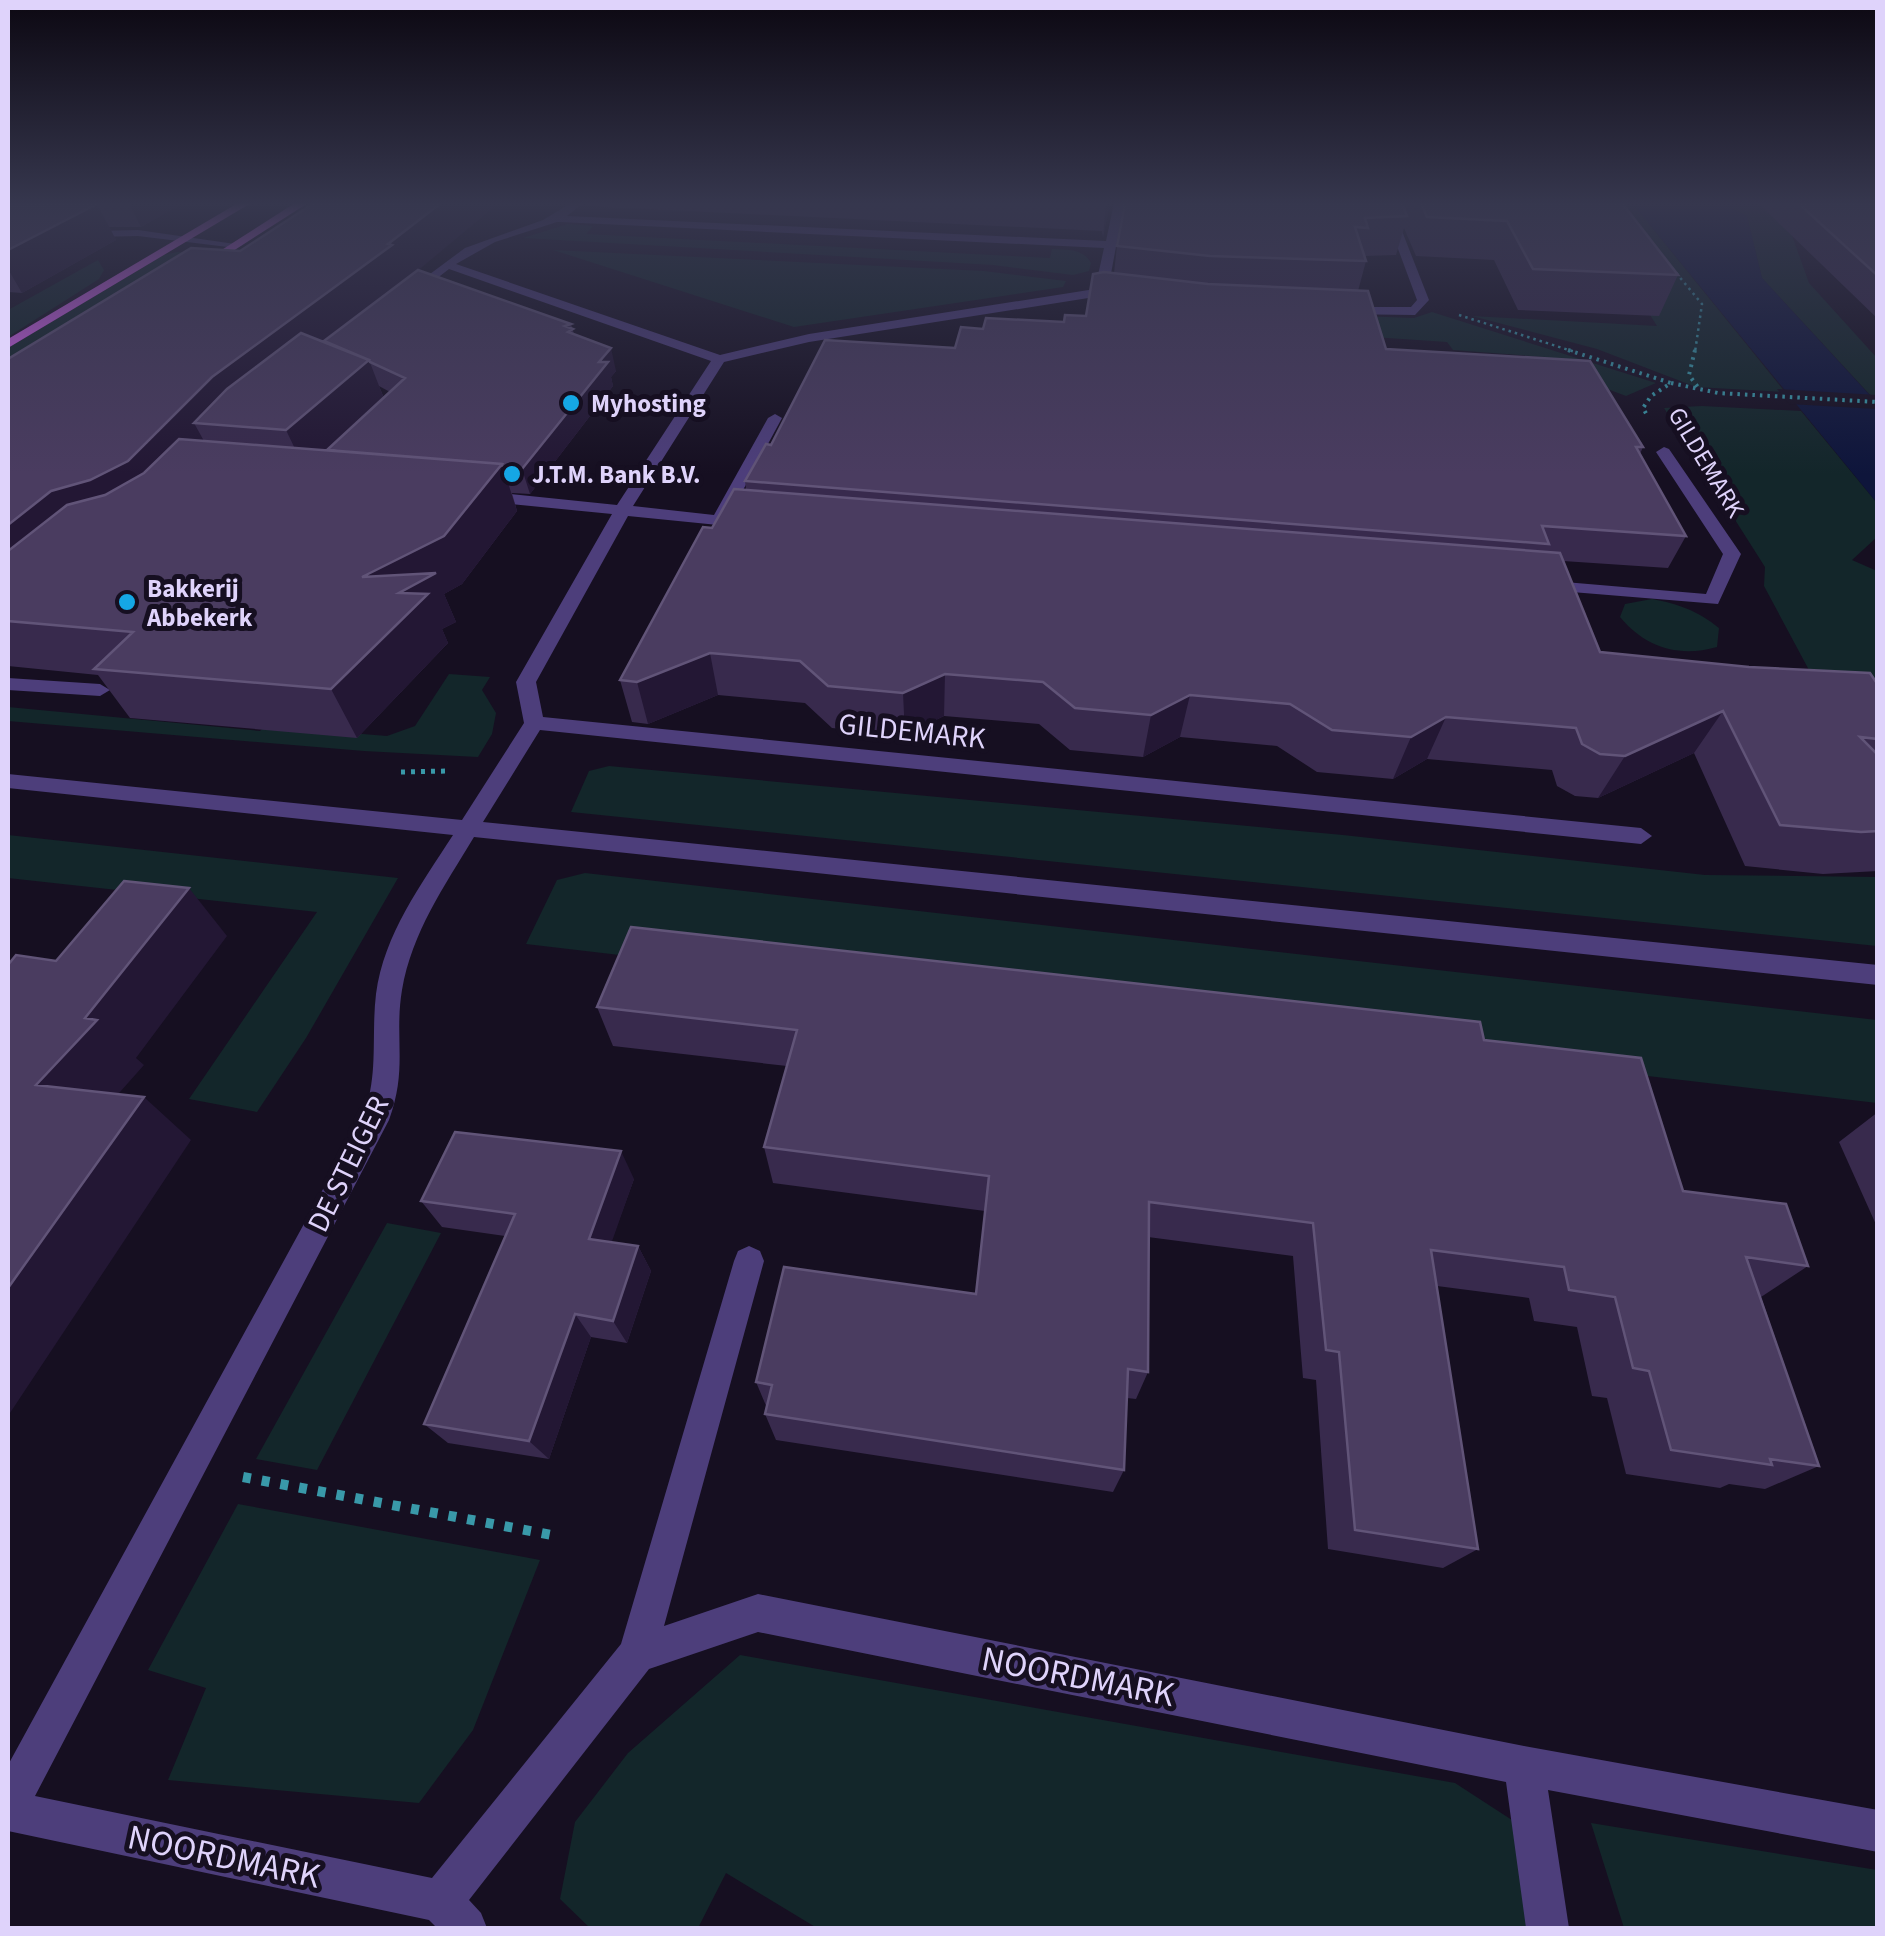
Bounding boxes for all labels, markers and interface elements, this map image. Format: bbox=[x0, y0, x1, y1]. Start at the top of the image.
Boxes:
place label: Myhosting bbox=[591, 386, 706, 422]
marker: Myhosting bbox=[560, 392, 582, 414]
street label: GILDEMARK bbox=[1659, 400, 1754, 525]
place label: J.T.M. Bank B.V. bbox=[532, 457, 701, 493]
marker: J.T.M. Bank B.V. bbox=[501, 463, 523, 485]
place label: Bakkerij Abbekerk bbox=[146, 571, 253, 636]
marker: Bakkerij Abbekerk bbox=[116, 591, 138, 613]
street label: GILDEMARK bbox=[836, 702, 988, 761]
street label: DE STEIGER bbox=[297, 1089, 400, 1240]
street label: NOORDMARK bbox=[977, 1634, 1179, 1720]
street label: NOORDMARK bbox=[123, 1812, 325, 1902]

